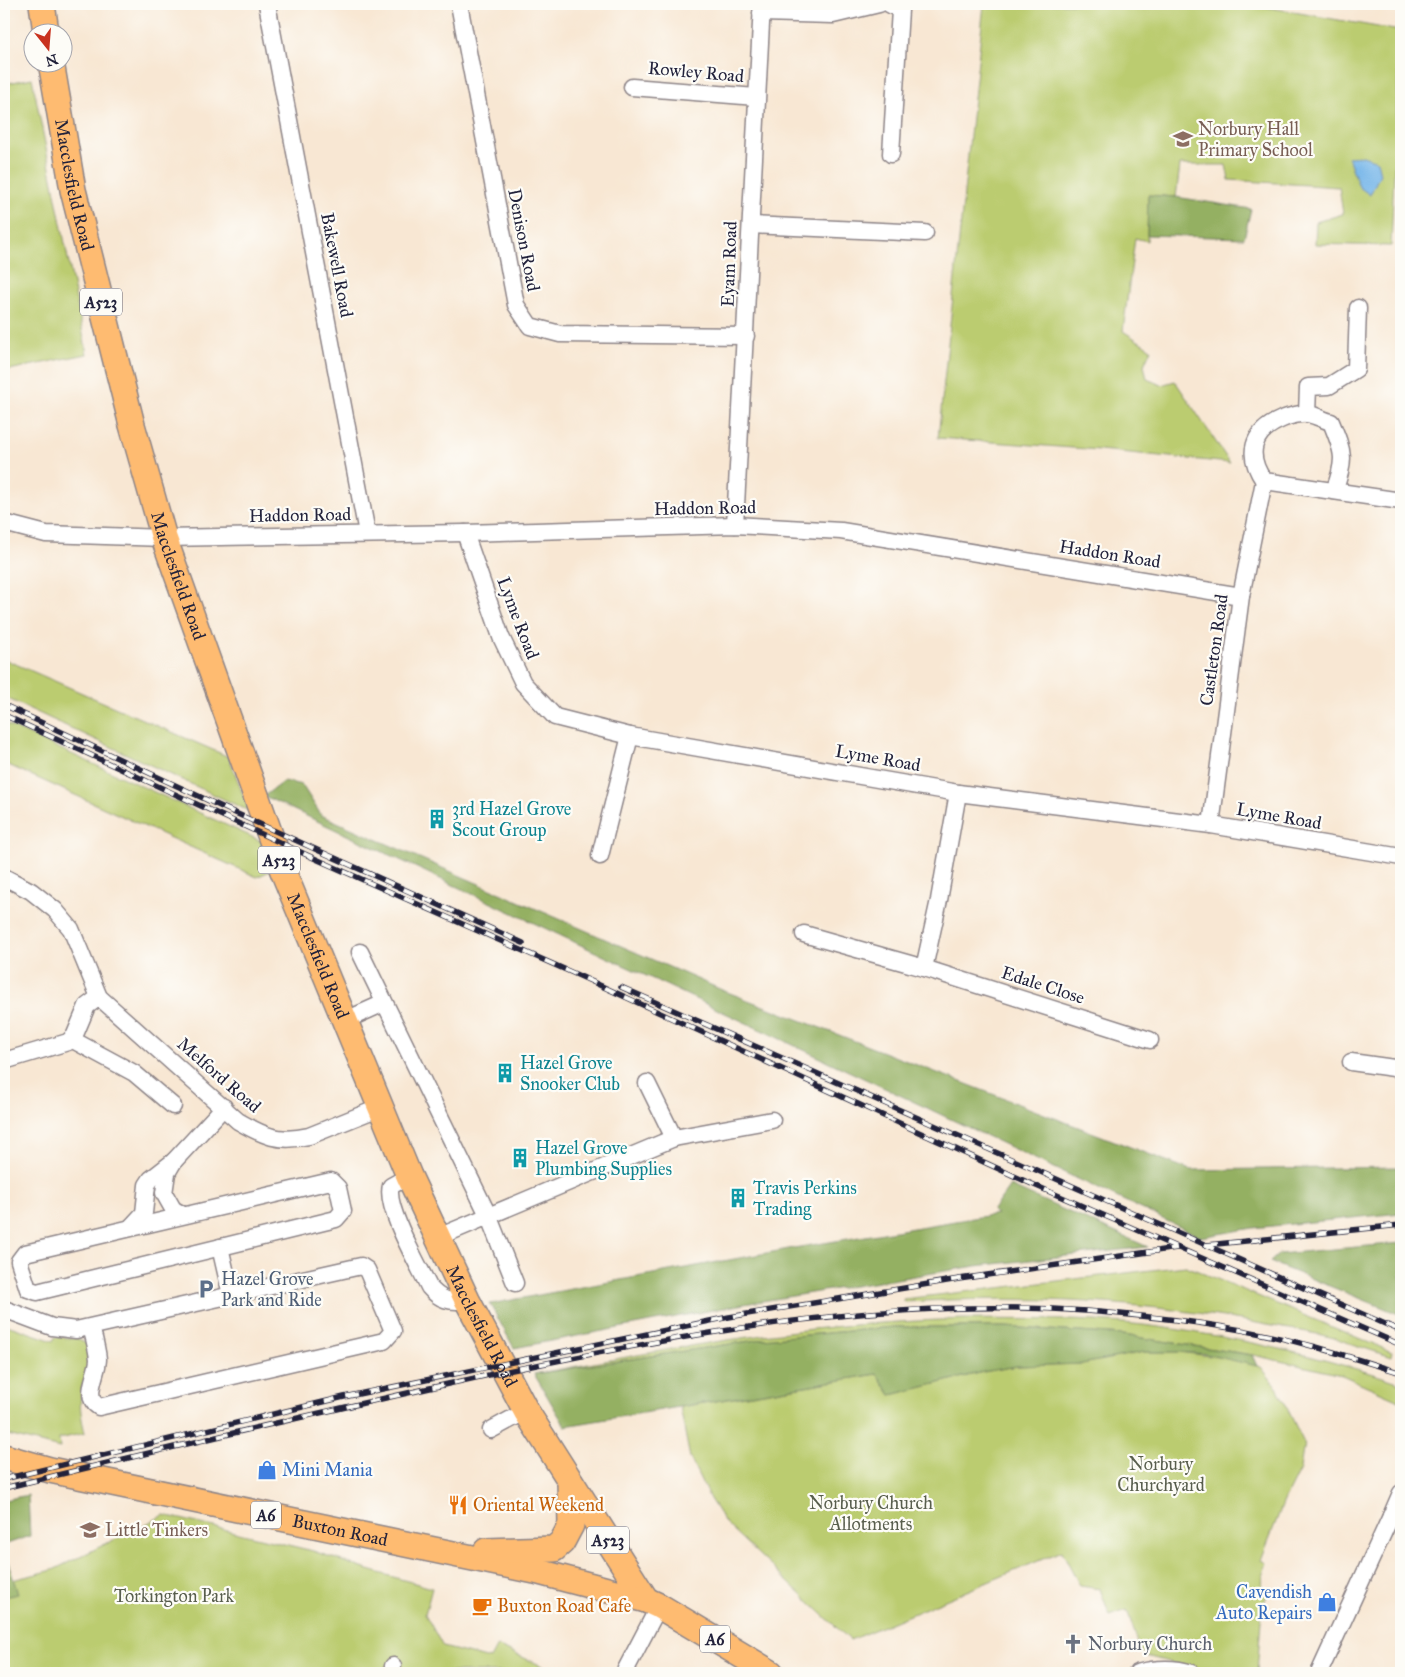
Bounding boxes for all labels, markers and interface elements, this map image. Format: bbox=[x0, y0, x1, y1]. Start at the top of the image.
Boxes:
north arrow bbox=[22, 22, 72, 72]
text: N bbox=[43, 50, 60, 70]
street label: Rowley Road bbox=[647, 57, 745, 87]
street label: Macclesfield Road bbox=[50, 117, 99, 253]
place label: Norbury Hall Primary School bbox=[1198, 118, 1313, 161]
school or university icon: Norbury Hall Primary School bbox=[1172, 128, 1194, 150]
street label: Denison Road bbox=[503, 187, 545, 293]
street label: Bakewell Road bbox=[316, 211, 358, 319]
street label: Eyam Road bbox=[717, 221, 741, 307]
road number: A523 bbox=[80, 288, 122, 316]
street label: Haddon Road bbox=[654, 496, 756, 520]
street label: Haddon Road bbox=[249, 503, 351, 527]
street label: Macclesfield Road bbox=[146, 509, 211, 643]
street label: Haddon Road bbox=[1058, 535, 1162, 573]
street label: Lyme Road bbox=[492, 574, 544, 662]
street label: Castleton Road bbox=[1195, 593, 1233, 707]
street label: Lyme Road bbox=[834, 740, 922, 776]
place label: 3rd Hazel Grove Scout Group bbox=[452, 798, 571, 841]
street label: Lyme Road bbox=[1235, 798, 1323, 834]
building icon: 3rd Hazel Grove Scout Group bbox=[426, 808, 448, 830]
road number: A523 bbox=[258, 846, 300, 874]
street label: Macclesfield Road bbox=[282, 890, 354, 1022]
street label: Edale Close bbox=[999, 961, 1087, 1009]
street label: Melford Road bbox=[173, 1033, 265, 1117]
place label: Hazel Grove Snooker Club bbox=[520, 1052, 620, 1095]
building icon: Hazel Grove Snooker Club bbox=[494, 1062, 516, 1084]
place label: Hazel Grove Plumbing Supplies bbox=[535, 1137, 672, 1181]
building icon: Hazel Grove Plumbing Supplies bbox=[509, 1147, 531, 1169]
place label: Travis Perkins Trading bbox=[753, 1177, 857, 1221]
building icon: Travis Perkins Trading bbox=[727, 1187, 749, 1209]
street label: Macclesfield Road bbox=[441, 1262, 522, 1391]
place label: Hazel Grove Park and Ride bbox=[221, 1268, 322, 1311]
parking icon: Hazel Grove Park and Ride bbox=[195, 1278, 217, 1300]
park label: Norbury Churchyard bbox=[1117, 1453, 1205, 1496]
shop icon: Mini Mania bbox=[256, 1459, 278, 1481]
place label: Mini Mania bbox=[282, 1459, 373, 1481]
park label: Norbury Church Allotments bbox=[809, 1492, 933, 1535]
restaurant icon: Oriental Weekend bbox=[447, 1494, 469, 1516]
place label: Oriental Weekend bbox=[473, 1494, 604, 1516]
road number: A6 bbox=[251, 1502, 281, 1528]
street label: Buxton Road bbox=[290, 1510, 390, 1551]
school or university icon: Little Tinkers bbox=[79, 1519, 101, 1541]
place label: Little Tinkers bbox=[105, 1519, 208, 1541]
road number: A523 bbox=[587, 1526, 629, 1554]
place label: Cavendish Auto Repairs bbox=[1215, 1581, 1312, 1624]
park label: Torkington Park bbox=[114, 1585, 235, 1608]
shop icon: Cavendish Auto Repairs bbox=[1316, 1591, 1338, 1613]
cafe icon: Buxton Road Cafe bbox=[471, 1595, 493, 1617]
place label: Buxton Road Cafe bbox=[497, 1595, 631, 1617]
road number: A6 bbox=[700, 1626, 730, 1652]
church icon: Norbury Church bbox=[1062, 1633, 1084, 1655]
place label: Norbury Church bbox=[1088, 1633, 1212, 1655]

